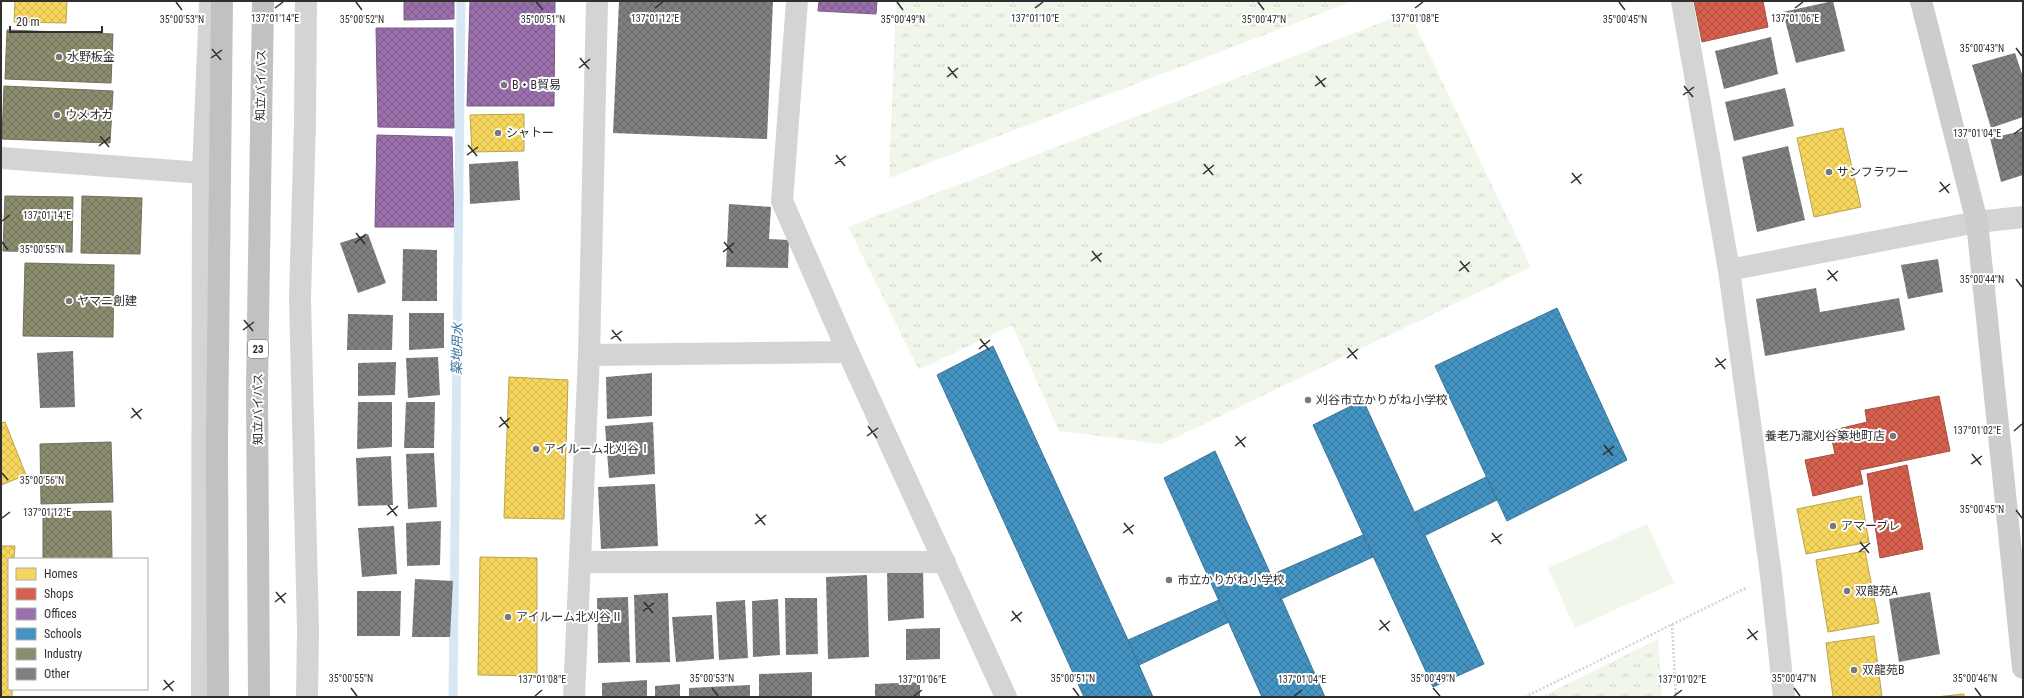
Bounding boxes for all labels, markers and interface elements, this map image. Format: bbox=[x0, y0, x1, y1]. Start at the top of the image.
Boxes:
scale bar bbox=[10, 8, 102, 34]
text: 137°01'14"E bbox=[251, 13, 299, 24]
text: 137°01'12"E bbox=[631, 13, 679, 24]
text: 137°01'10"E bbox=[1011, 13, 1059, 24]
text: 137°01'08"E bbox=[1391, 13, 1439, 24]
text: 137°01'06"E bbox=[1771, 13, 1819, 24]
text: 35°00'53"N bbox=[160, 14, 204, 25]
text: 35°00'52"N bbox=[340, 14, 384, 25]
text: 35°00'51"N bbox=[521, 14, 565, 25]
text: 35°00'49"N bbox=[881, 14, 925, 25]
text: 35°00'47"N bbox=[1242, 14, 1286, 25]
text: 35°00'45"N bbox=[1603, 14, 1647, 25]
text: 20 m bbox=[16, 15, 40, 29]
text: 35°00'43"N bbox=[1960, 43, 2004, 54]
street label: 知立バイパス bbox=[253, 49, 269, 121]
place label: 水野板金 bbox=[67, 50, 115, 64]
marker: 水野板金 bbox=[54, 52, 64, 62]
place label: B・B貿易 bbox=[512, 78, 561, 92]
marker: B・B貿易 bbox=[499, 80, 509, 90]
place label: ウメオカ bbox=[65, 108, 113, 122]
marker: ウメオカ bbox=[52, 110, 62, 120]
place label: シャトー bbox=[506, 126, 554, 140]
marker: シャトー bbox=[493, 128, 503, 138]
text: 137°01'04"E bbox=[1953, 128, 2001, 139]
place label: サンフラワー bbox=[1837, 165, 1909, 179]
marker: サンフラワー bbox=[1824, 167, 1834, 177]
text: 137°01'14"E bbox=[23, 210, 71, 221]
text: 35°00'55"N bbox=[20, 244, 64, 255]
text: 35°00'44"N bbox=[1960, 274, 2004, 285]
place label: ヤマニ創建 bbox=[77, 294, 137, 308]
marker: ヤマニ創建 bbox=[64, 296, 74, 306]
water label: 築地用水 bbox=[449, 321, 465, 375]
road number: 23 bbox=[248, 340, 268, 358]
street label: 知立バイパス bbox=[251, 373, 265, 445]
place label: 刈谷市立かりがね小学校 bbox=[1316, 393, 1448, 407]
marker: 刈谷市立かりがね小学校 bbox=[1303, 395, 1313, 405]
text: 137°01'02"E bbox=[1953, 425, 2001, 436]
place label: 養老乃瀧刈谷築地町店 bbox=[1765, 429, 1885, 443]
marker: 養老乃瀧刈谷築地町店 bbox=[1888, 431, 1898, 441]
place label: アイルーム北刈谷Ⅰ bbox=[544, 442, 651, 456]
marker: アイルーム北刈谷Ⅰ bbox=[531, 444, 541, 454]
text: 35°00'56"N bbox=[20, 475, 64, 486]
text: 35°00'45"N bbox=[1960, 504, 2004, 515]
text: 137°01'12"E bbox=[23, 507, 71, 518]
place label: アマーブレ bbox=[1841, 519, 1900, 533]
marker: アマーブレ bbox=[1828, 521, 1838, 531]
legend bbox=[8, 558, 148, 690]
text: Homes bbox=[44, 567, 78, 581]
place label: 市立かりがね小学校 bbox=[1177, 573, 1285, 587]
marker: 市立かりがね小学校 bbox=[1164, 575, 1174, 585]
place label: 双龍苑A bbox=[1855, 584, 1898, 598]
marker: 双龍苑A bbox=[1842, 586, 1852, 596]
text: Shops bbox=[44, 587, 73, 601]
text: Offices bbox=[44, 607, 77, 621]
place label: アイルーム北刈谷Ⅱ bbox=[516, 610, 623, 624]
marker: アイルーム北刈谷Ⅱ bbox=[503, 612, 513, 622]
text: Schools bbox=[44, 627, 82, 641]
text: Industry bbox=[44, 647, 82, 661]
place label: 双龍苑B bbox=[1862, 663, 1905, 677]
marker: 双龍苑B bbox=[1849, 665, 1859, 675]
text: Other bbox=[44, 667, 70, 681]
text: 35°00'55"N bbox=[329, 673, 373, 684]
text: 35°00'53"N bbox=[690, 673, 734, 684]
text: 35°00'51"N bbox=[1051, 673, 1095, 684]
text: 35°00'49"N bbox=[1411, 673, 1455, 684]
text: 35°00'47"N bbox=[1772, 673, 1816, 684]
text: 35°00'46"N bbox=[1953, 673, 1997, 684]
text: 137°01'08"E bbox=[518, 674, 566, 685]
text: 137°01'06"E bbox=[898, 674, 946, 685]
text: 137°01'04"E bbox=[1278, 674, 1326, 685]
text: 137°01'02"E bbox=[1658, 674, 1706, 685]

